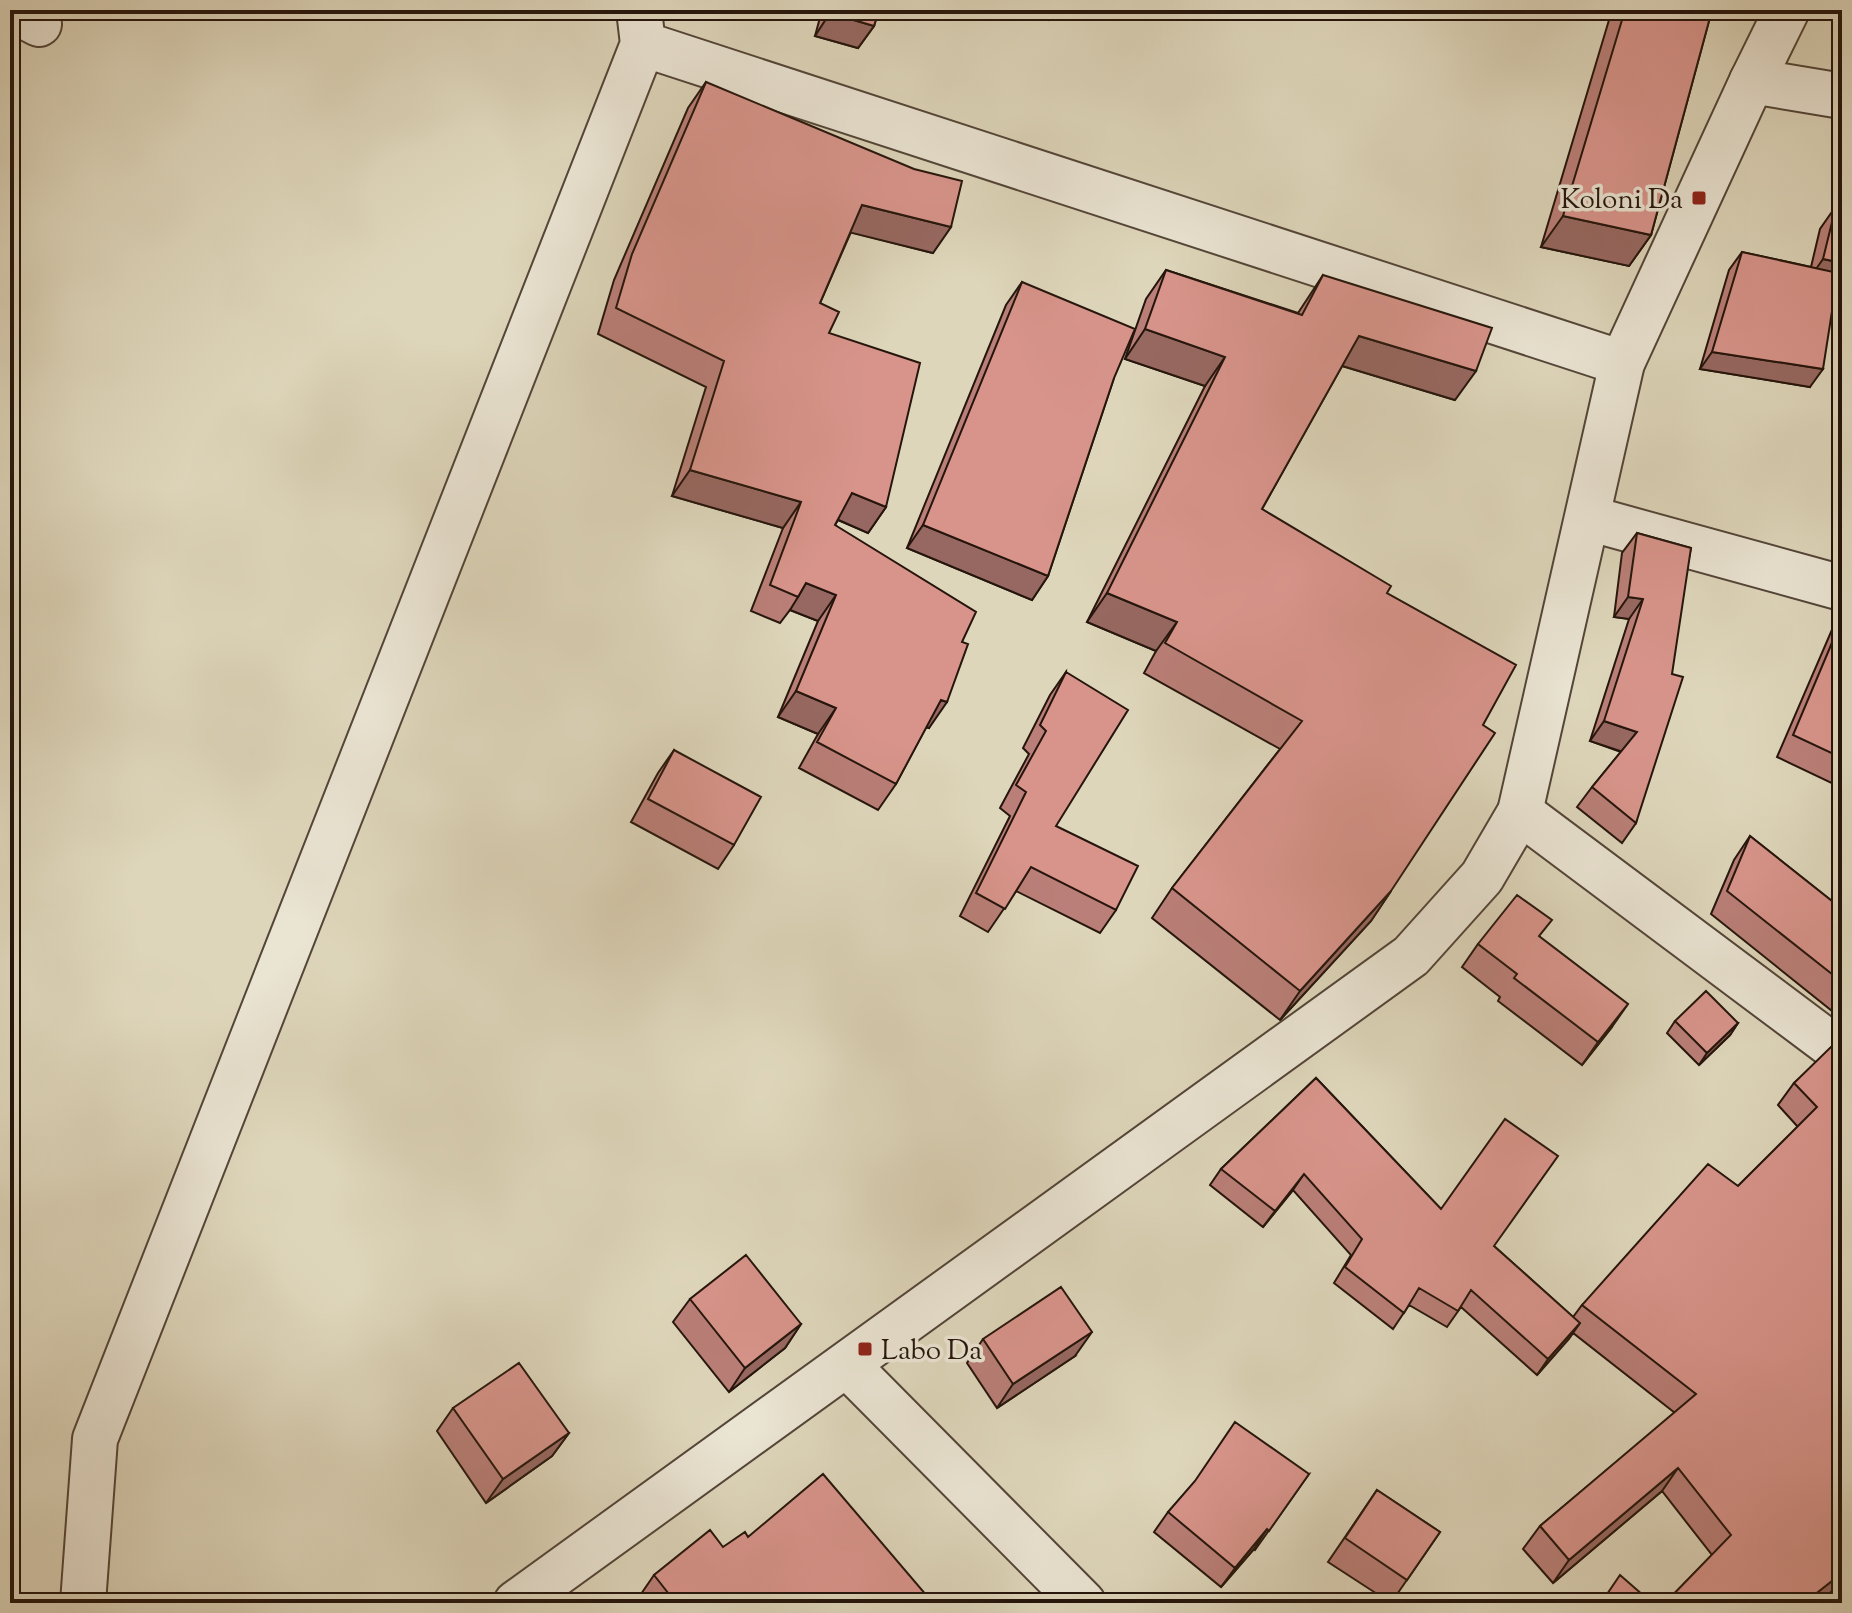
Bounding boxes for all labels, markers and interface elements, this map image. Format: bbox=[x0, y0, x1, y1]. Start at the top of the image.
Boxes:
place label: Koloni Da bbox=[1560, 181, 1683, 221]
marker: Koloni Da bbox=[1690, 189, 1708, 207]
place label: Labo Da bbox=[881, 1332, 982, 1372]
marker: Labo Da bbox=[856, 1340, 874, 1358]

